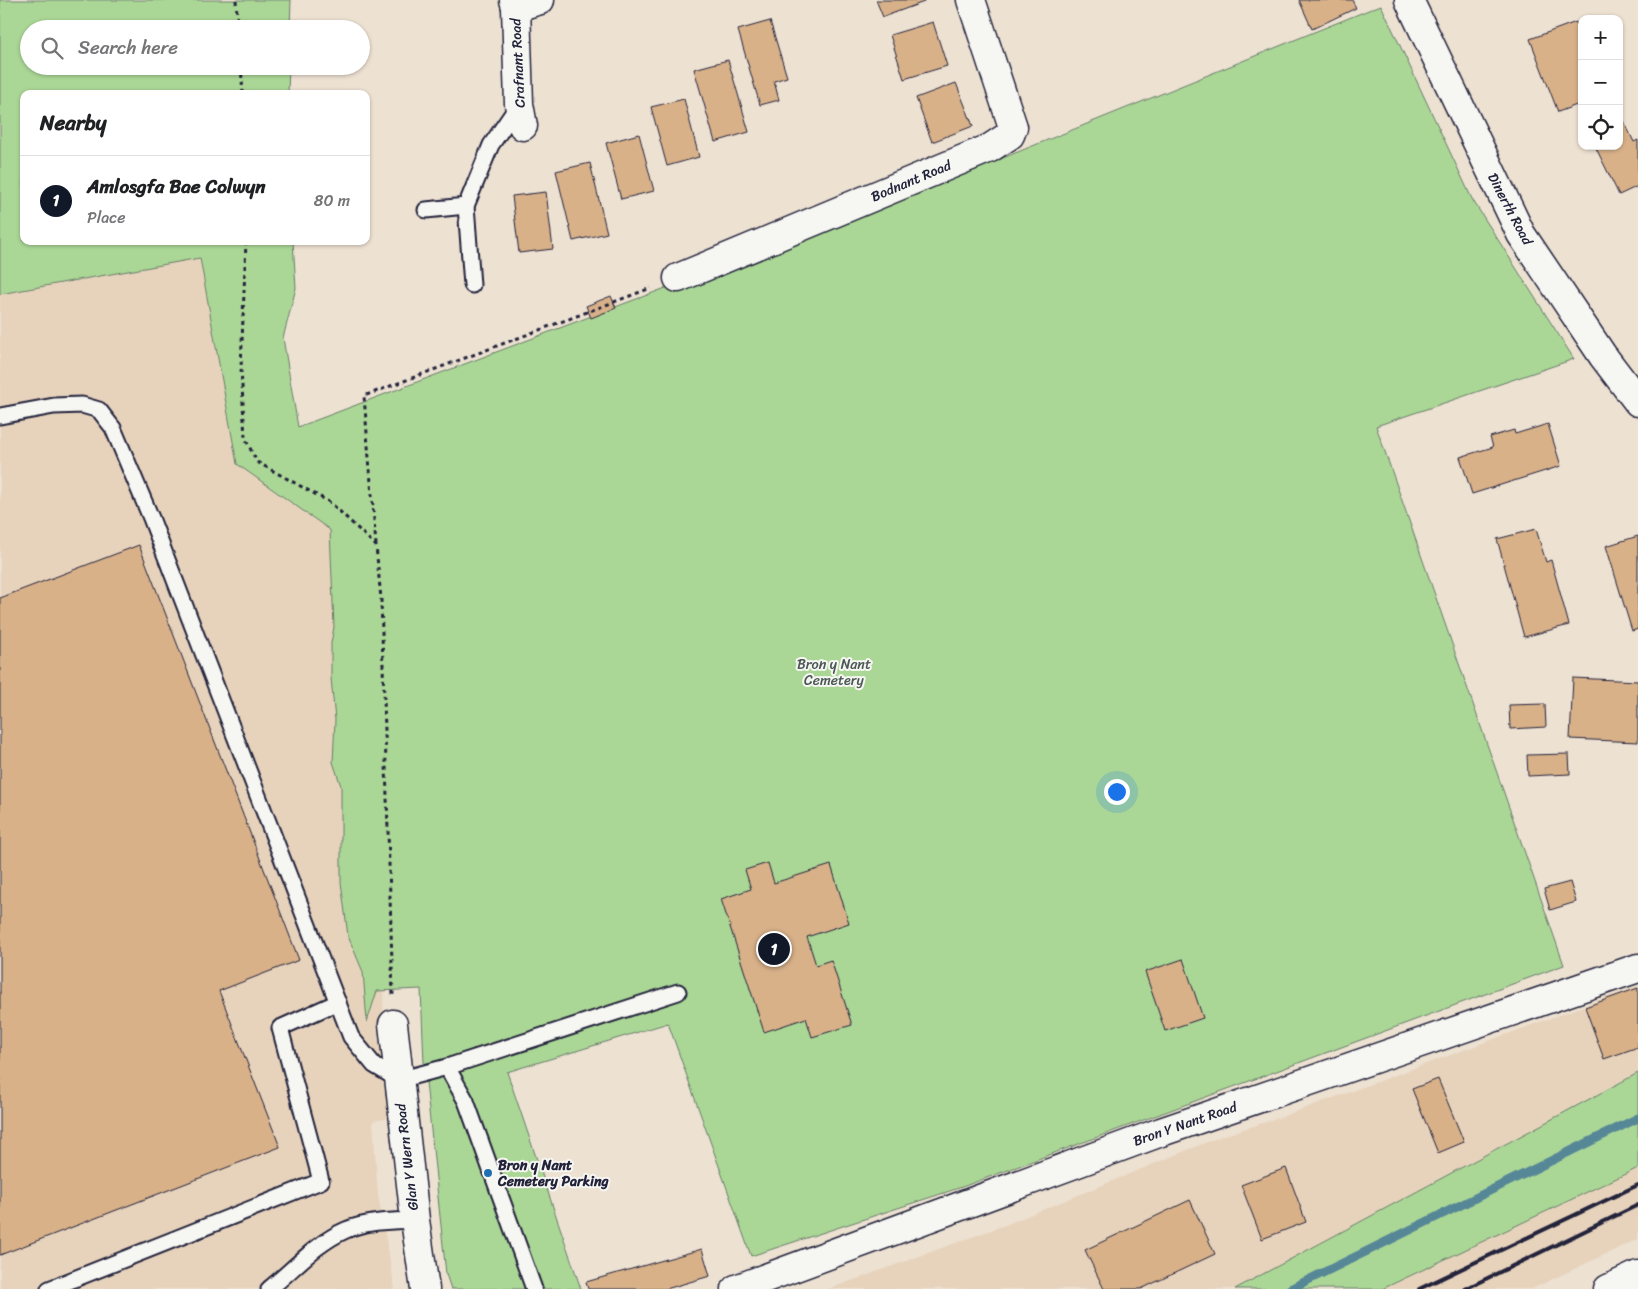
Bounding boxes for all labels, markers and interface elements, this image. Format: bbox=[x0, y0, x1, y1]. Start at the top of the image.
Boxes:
map controls bbox=[1578, 15, 1623, 150]
button: + bbox=[1578, 15, 1623, 60]
street label: Crafnant Road bbox=[503, 16, 533, 108]
search box bbox=[20, 20, 370, 75]
text: Search here bbox=[78, 31, 178, 64]
icon: search bbox=[38, 34, 66, 62]
button: − bbox=[1578, 60, 1623, 105]
text: Nearby bbox=[40, 104, 106, 142]
button: locate bbox=[1578, 105, 1623, 150]
street label: Bodnant Road bbox=[867, 152, 957, 209]
street label: Dinerth Road bbox=[1480, 168, 1540, 251]
text: Amlosgfa Bae Colwyn bbox=[87, 170, 266, 203]
text: 1 bbox=[53, 186, 59, 215]
text: 80 m bbox=[314, 186, 350, 215]
text: Place bbox=[87, 203, 126, 232]
park label: Bron y Nant Cemetery bbox=[797, 652, 871, 693]
your location bbox=[1104, 779, 1130, 805]
pin: 1 bbox=[758, 930, 790, 968]
street label: Bron Y Nant Road bbox=[1130, 1094, 1242, 1153]
street label: Glan Y Wern Road bbox=[388, 1101, 426, 1212]
place label: Bron y Nant Cemetery Parking bbox=[497, 1153, 610, 1194]
marker: Bron y Nant Cemetery Parking bbox=[482, 1167, 494, 1179]

